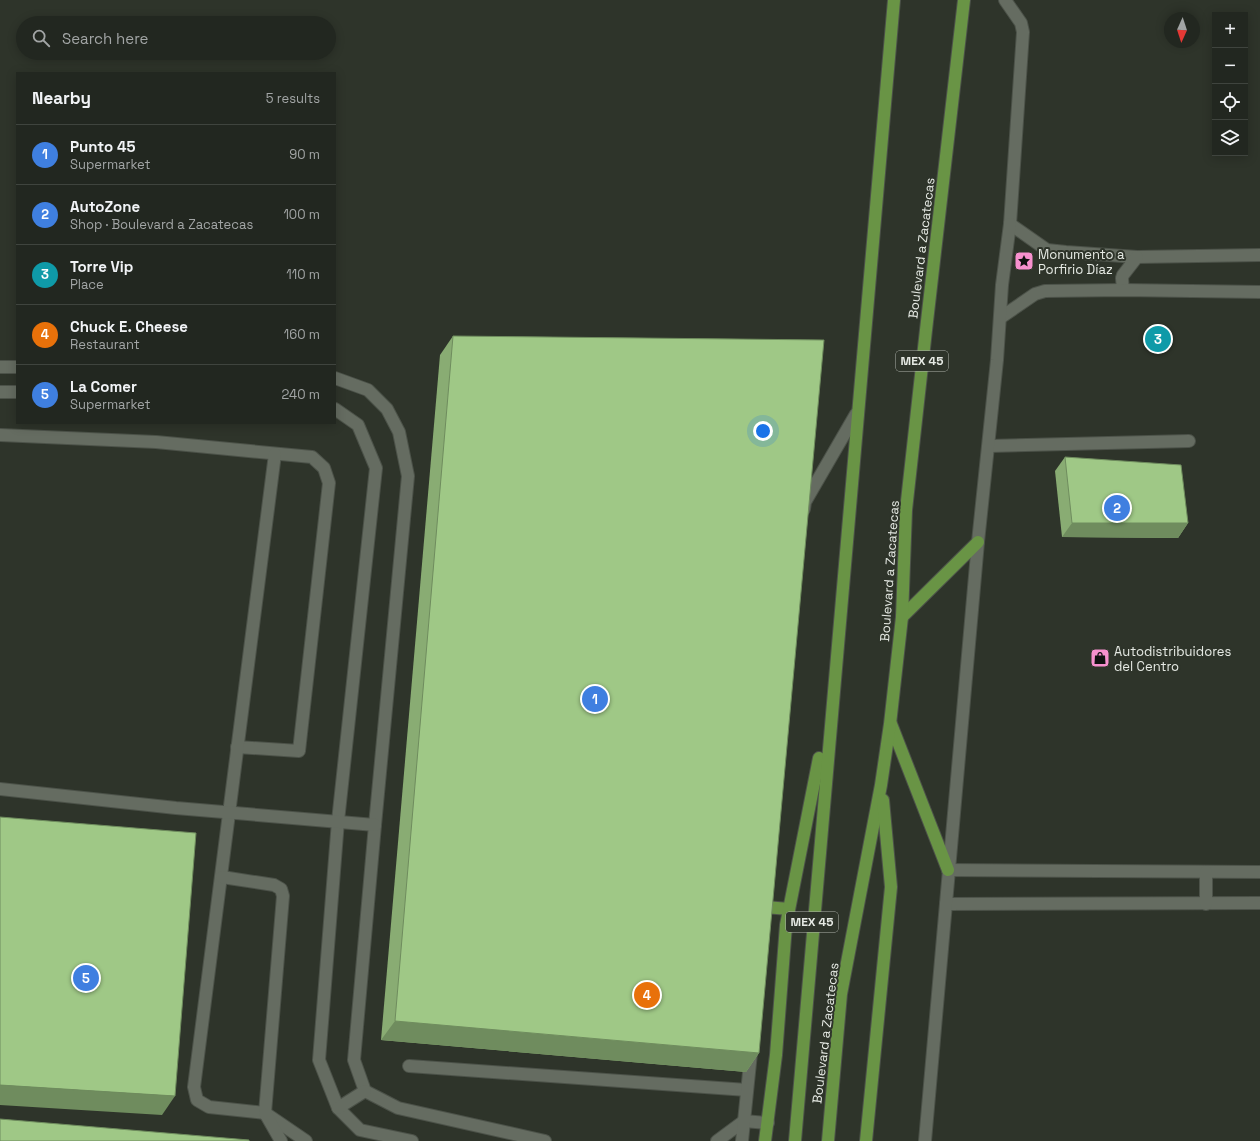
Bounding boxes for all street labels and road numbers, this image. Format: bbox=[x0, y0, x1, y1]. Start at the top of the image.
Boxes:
street label: Boulevard a Zacatecas bbox=[904, 177, 939, 319]
road number: MEX 45 bbox=[896, 351, 948, 371]
street label: Boulevard a Zacatecas bbox=[876, 500, 903, 642]
road number: MEX 45 bbox=[786, 912, 838, 932]
street label: Boulevard a Zacatecas bbox=[808, 962, 843, 1104]

